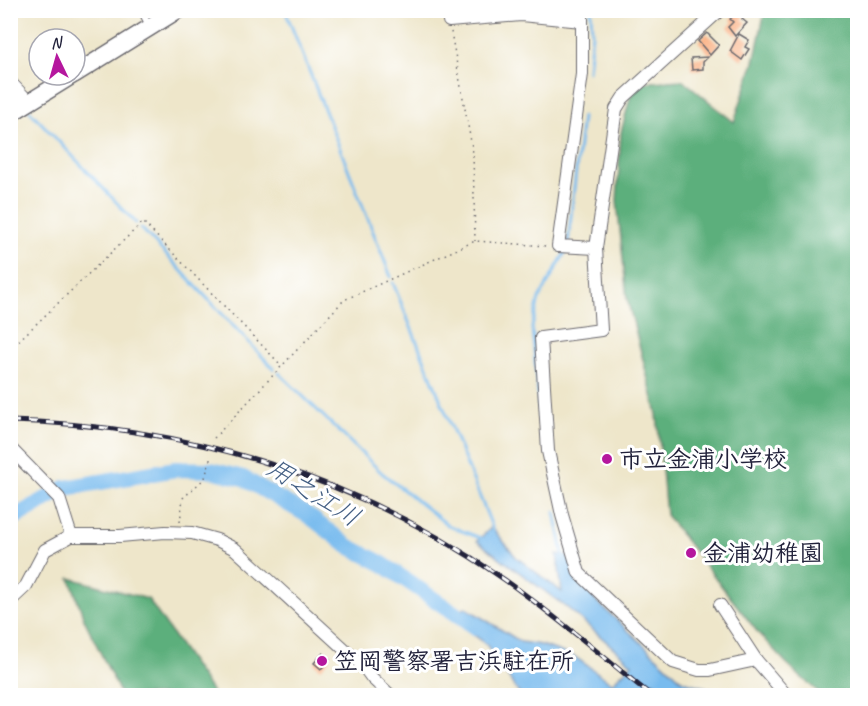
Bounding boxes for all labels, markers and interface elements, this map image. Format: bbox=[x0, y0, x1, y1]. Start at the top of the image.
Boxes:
north arrow bbox=[27, 27, 87, 87]
text: N bbox=[50, 32, 65, 53]
place label: 市立金浦小学校 bbox=[619, 444, 787, 474]
water label: 用之江川 bbox=[261, 451, 367, 534]
marker: 市立金浦小学校 bbox=[600, 452, 614, 466]
place label: 金浦幼稚園 bbox=[703, 538, 823, 568]
marker: 金浦幼稚園 bbox=[684, 546, 698, 560]
place label: 笠岡警察署吉浜駐在所 bbox=[334, 646, 574, 676]
marker: 笠岡警察署吉浜駐在所 bbox=[315, 654, 329, 668]

